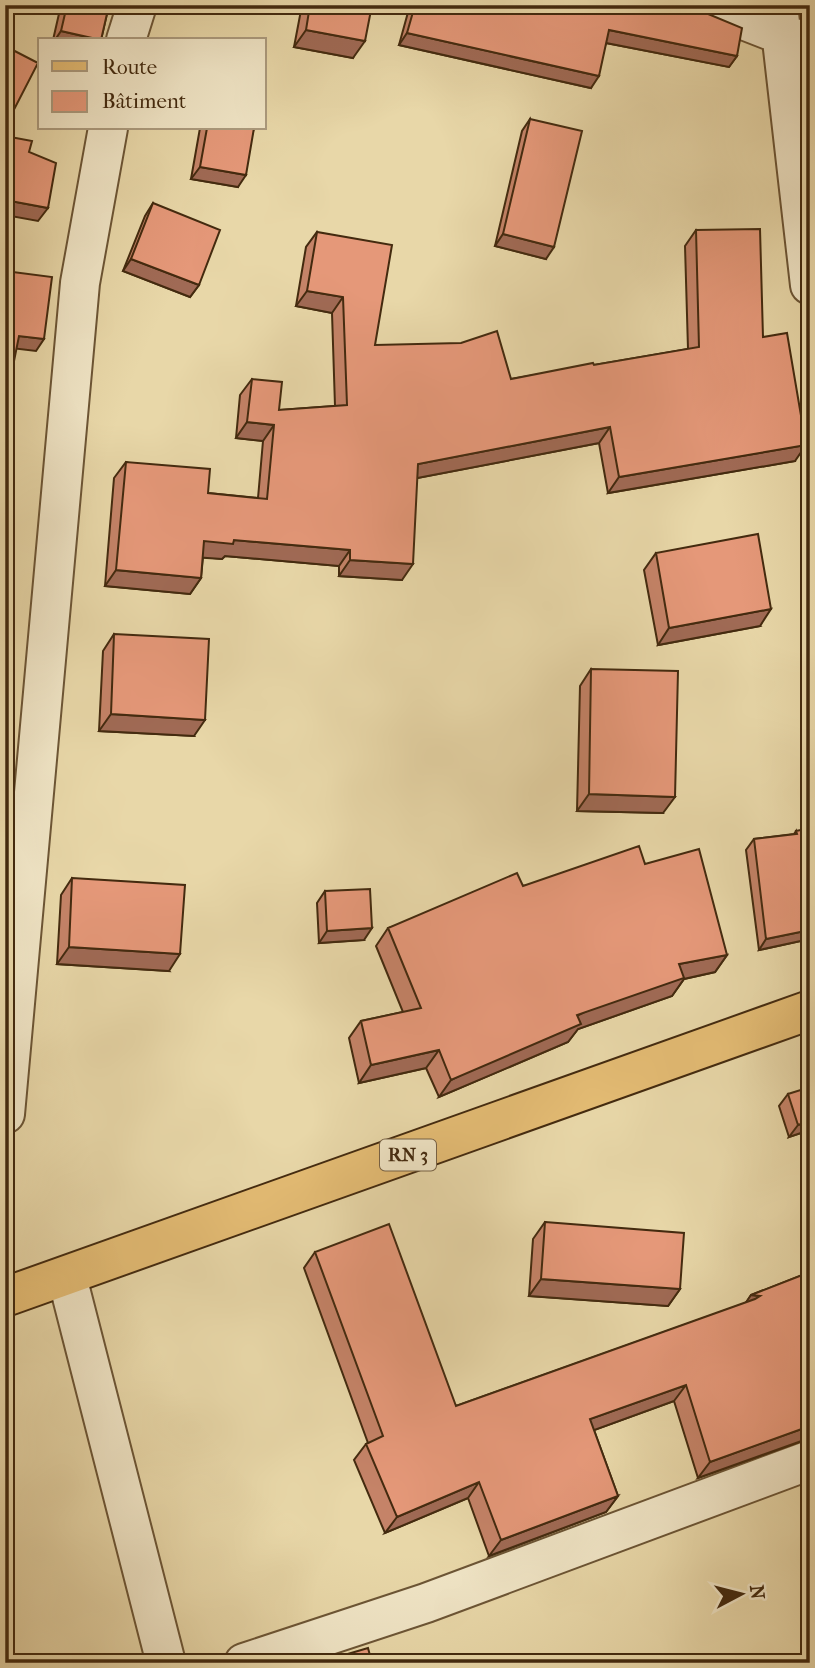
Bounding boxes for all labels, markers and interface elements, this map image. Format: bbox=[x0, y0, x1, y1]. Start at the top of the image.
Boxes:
legend bbox=[38, 38, 266, 130]
text: Route bbox=[102, 55, 157, 79]
text: Bâtiment bbox=[102, 89, 187, 113]
road number: RN 3 bbox=[380, 1140, 436, 1170]
north arrow bbox=[706, 1560, 776, 1630]
text: N bbox=[745, 1584, 769, 1601]

